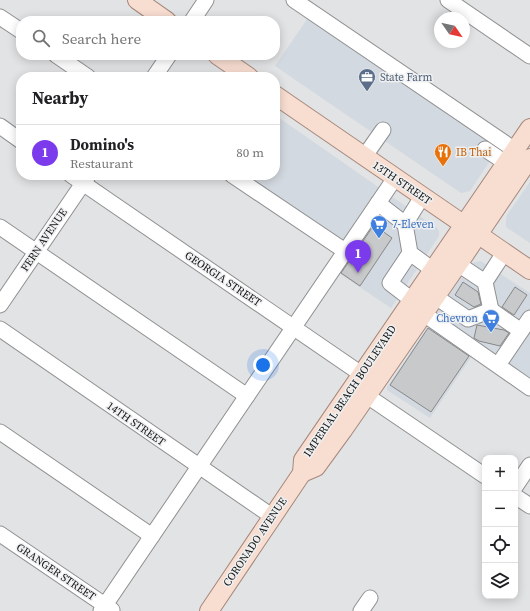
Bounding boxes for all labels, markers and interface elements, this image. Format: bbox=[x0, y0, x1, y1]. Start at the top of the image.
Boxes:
north arrow bbox=[434, 12, 470, 48]
search box bbox=[16, 16, 280, 60]
icon: search bbox=[30, 27, 52, 49]
text: Search here bbox=[62, 28, 141, 49]
office icon: State Farm bbox=[357, 67, 377, 92]
place label: State Farm bbox=[380, 70, 433, 85]
text: Nearby bbox=[32, 86, 88, 110]
text: Domino's bbox=[70, 134, 134, 155]
restaurant icon: IB Thai bbox=[433, 142, 453, 167]
text: 1 bbox=[41, 144, 49, 161]
text: 80 m bbox=[236, 144, 264, 161]
place label: IB Thai bbox=[456, 145, 491, 160]
text: Restaurant bbox=[70, 155, 133, 172]
street label: 13TH STREET bbox=[370, 158, 435, 208]
street label: FERN AVENUE bbox=[17, 205, 71, 275]
supermarket icon: 7-Eleven bbox=[369, 214, 389, 239]
place label: 7-Eleven bbox=[392, 217, 434, 232]
pin: 1 bbox=[345, 240, 371, 273]
street label: GEORGIA STREET bbox=[182, 248, 264, 310]
supermarket icon: Chevron bbox=[481, 308, 501, 333]
place label: Chevron bbox=[436, 311, 478, 326]
street label: IMPERIAL BEACH BOULEVARD bbox=[300, 322, 400, 460]
your location bbox=[253, 355, 273, 375]
street label: 14TH STREET bbox=[104, 398, 168, 450]
map controls bbox=[482, 455, 518, 599]
button: + bbox=[482, 455, 518, 491]
button: − bbox=[482, 491, 518, 527]
street label: CORONADO AVENUE bbox=[220, 494, 291, 589]
button: locate bbox=[482, 527, 518, 563]
street label: GRANGER STREET bbox=[13, 540, 99, 604]
button: layers bbox=[482, 563, 518, 599]

